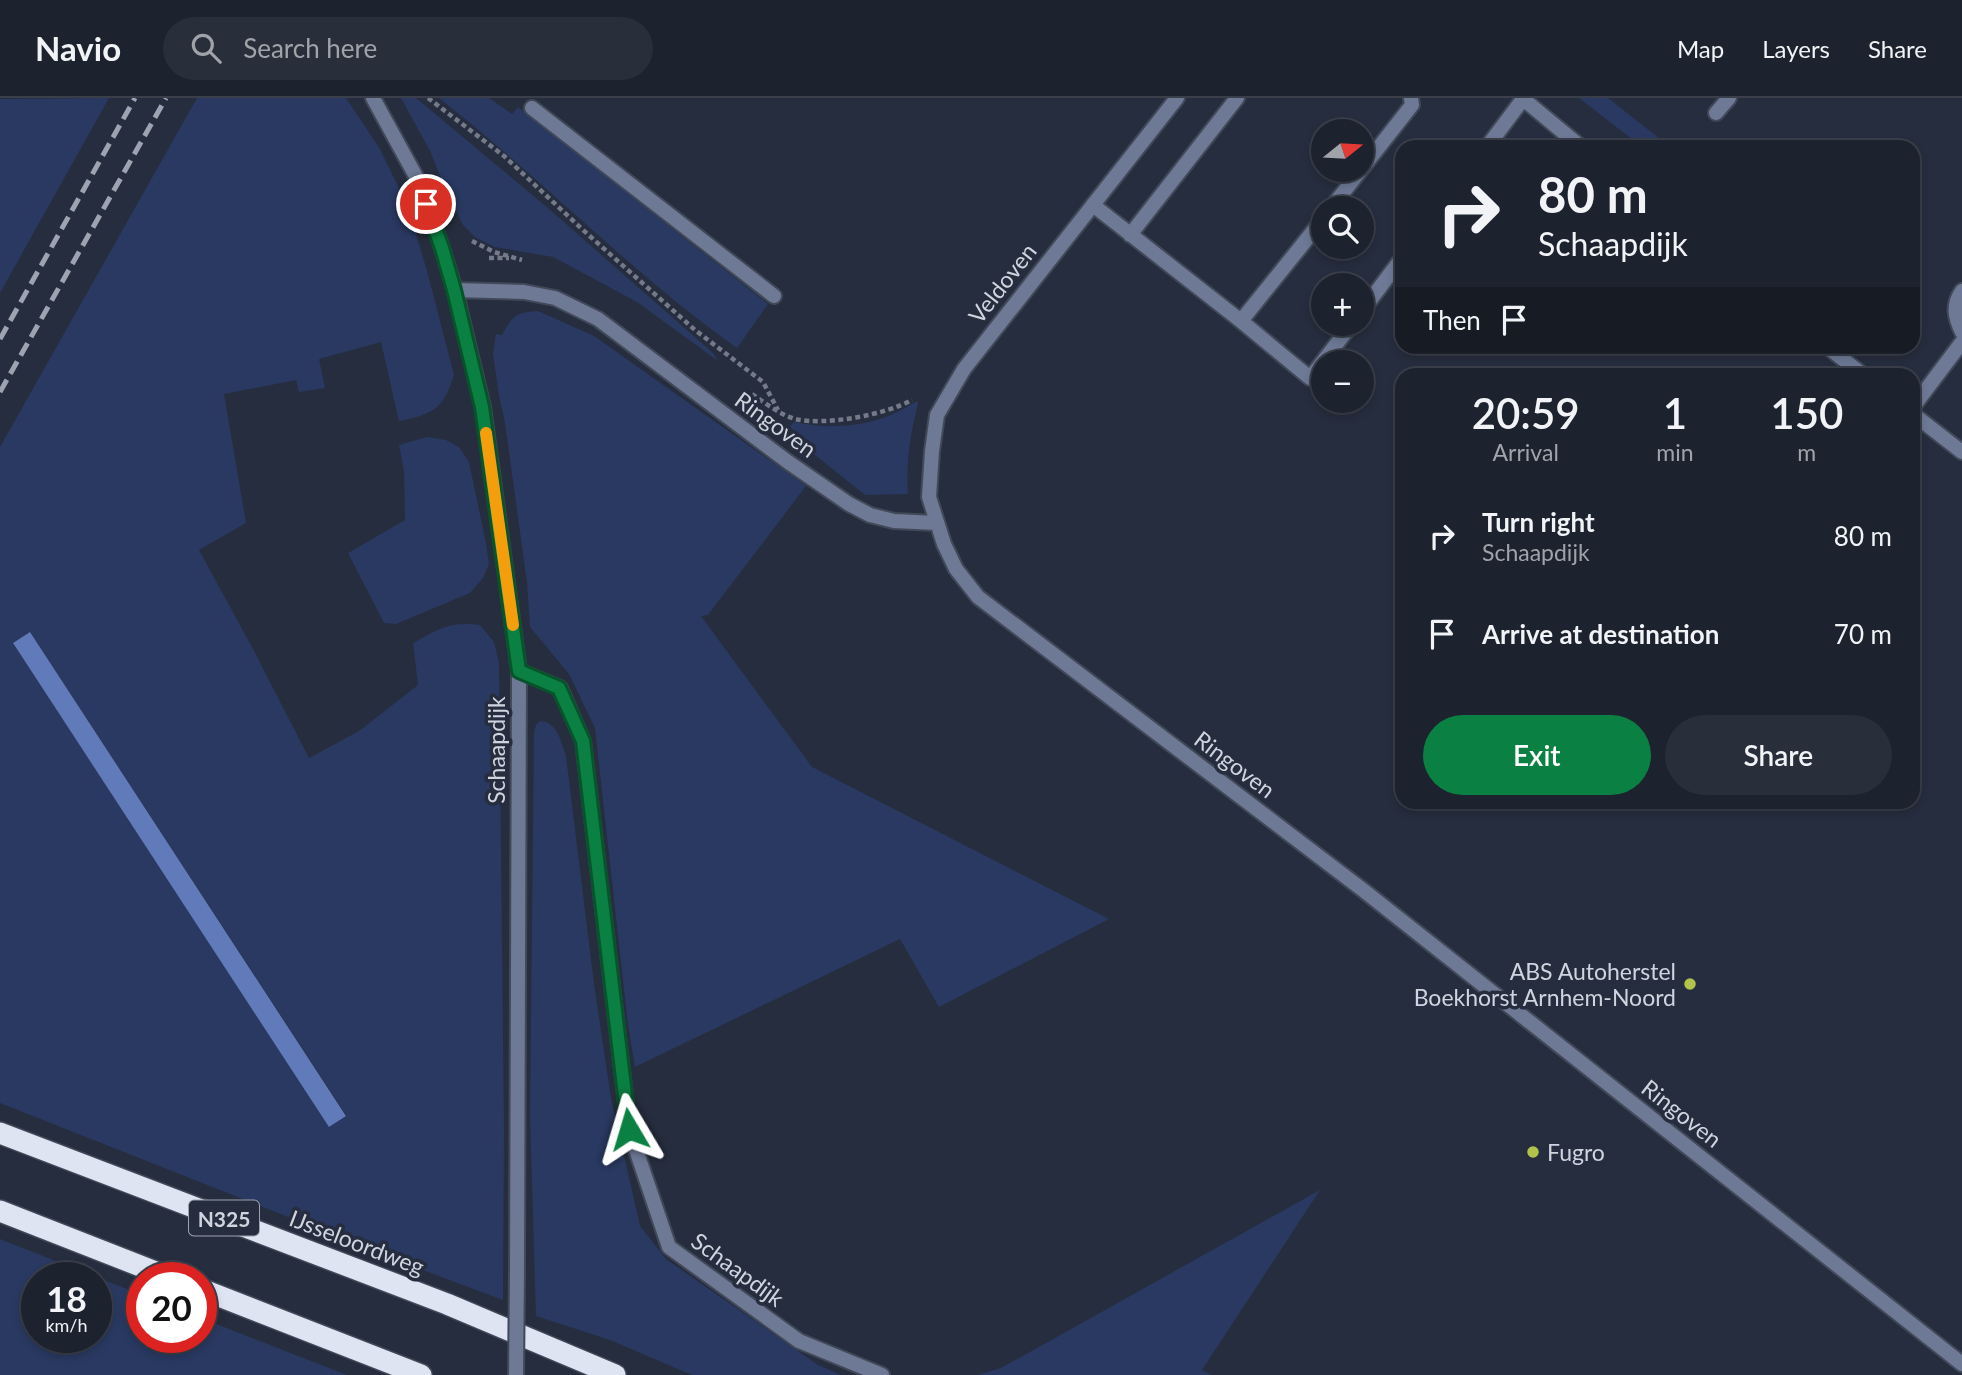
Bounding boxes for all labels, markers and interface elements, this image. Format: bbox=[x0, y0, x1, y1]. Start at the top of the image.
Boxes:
search box bbox=[163, 17, 653, 80]
text: Navio bbox=[35, 28, 121, 68]
icon: search bbox=[187, 29, 225, 67]
text: Search here bbox=[243, 32, 377, 64]
text: Map bbox=[1677, 34, 1724, 63]
text: Layers bbox=[1762, 34, 1830, 63]
text: Share bbox=[1868, 34, 1927, 63]
north arrow bbox=[1311, 119, 1374, 182]
map controls bbox=[1311, 119, 1374, 413]
text: 80 m bbox=[1538, 165, 1648, 223]
icon: right bbox=[1423, 168, 1514, 259]
pin bbox=[396, 174, 456, 234]
icon: arrive bbox=[407, 185, 445, 223]
button: search bbox=[1311, 196, 1374, 259]
text: Schaapdijk bbox=[1538, 224, 1688, 263]
street label: Veldoven bbox=[962, 238, 1042, 328]
button: + bbox=[1311, 273, 1374, 336]
icon: arrive bbox=[1495, 301, 1533, 339]
text: Then bbox=[1423, 304, 1481, 336]
button: − bbox=[1311, 350, 1374, 413]
street label: Ringoven bbox=[730, 385, 822, 463]
text: 20:59 bbox=[1472, 388, 1580, 438]
text: 1 bbox=[1663, 388, 1687, 438]
text: 150 bbox=[1770, 388, 1843, 438]
text: Arrival bbox=[1493, 438, 1559, 466]
text: min bbox=[1656, 438, 1694, 466]
text: m bbox=[1797, 438, 1816, 466]
text: Turn right bbox=[1482, 506, 1595, 538]
icon: right bbox=[1423, 517, 1461, 555]
text: 80 m bbox=[1834, 520, 1892, 552]
text: Schaapdijk bbox=[1482, 538, 1590, 566]
icon: arrive bbox=[1423, 615, 1461, 653]
text: Arrive at destination bbox=[1482, 618, 1719, 650]
text: 70 m bbox=[1834, 618, 1892, 650]
street label: Schaapdijk bbox=[482, 696, 510, 804]
button: Exit bbox=[1423, 715, 1651, 795]
button: Share bbox=[1665, 715, 1892, 795]
street label: Ringoven bbox=[1189, 725, 1281, 803]
place label: ABS Autoherstel Boekhorst Arnhem-Noord bbox=[1414, 957, 1676, 1011]
marker: ABS Autoherstel Boekhorst Arnhem-Noord bbox=[1682, 976, 1698, 992]
street label: Ringoven bbox=[1636, 1073, 1728, 1153]
position arrow bbox=[592, 1092, 666, 1166]
place label: Fugro bbox=[1547, 1138, 1605, 1166]
marker: Fugro bbox=[1525, 1144, 1541, 1160]
road number: N325 bbox=[189, 1200, 259, 1236]
street label: IJsseloordweg bbox=[286, 1203, 428, 1281]
street label: Schaapdijk bbox=[686, 1226, 790, 1312]
speed limit sign: 20 bbox=[126, 1262, 217, 1353]
text: 18 bbox=[46, 1277, 87, 1319]
text: km/h bbox=[45, 1314, 88, 1336]

